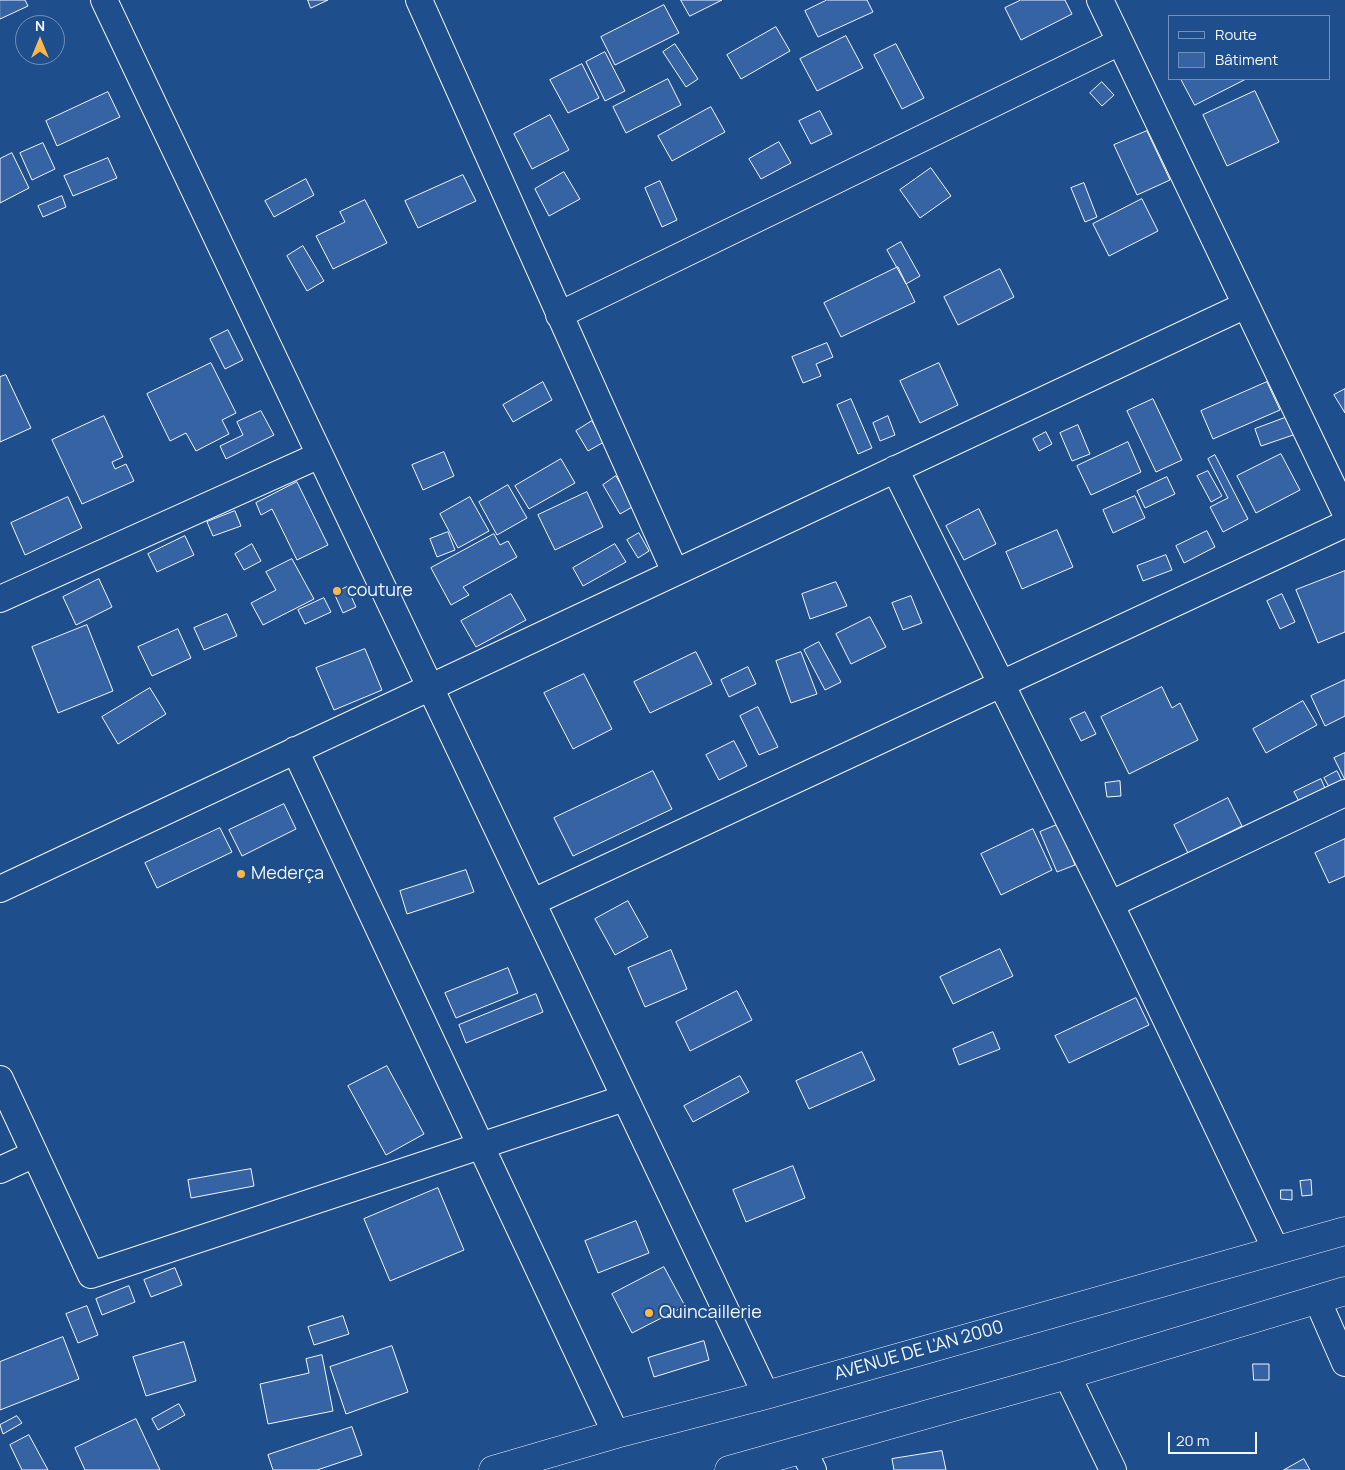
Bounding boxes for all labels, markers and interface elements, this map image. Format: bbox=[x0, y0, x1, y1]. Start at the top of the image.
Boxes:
north arrow bbox=[15, 15, 65, 65]
legend bbox=[1168, 15, 1330, 80]
text: N bbox=[35, 16, 45, 35]
text: Route bbox=[1215, 24, 1257, 45]
text: Bâtiment bbox=[1215, 49, 1278, 70]
place label: couture bbox=[347, 580, 413, 602]
marker: couture bbox=[331, 585, 343, 597]
place label: Mederça bbox=[251, 863, 324, 885]
marker: Mederça bbox=[235, 868, 247, 880]
place label: Quincaillerie bbox=[659, 1302, 762, 1324]
marker: Quincaillerie bbox=[643, 1307, 655, 1319]
street label: AVENUE DE L'AN 2000 bbox=[832, 1316, 1006, 1386]
scale bar bbox=[1170, 1422, 1259, 1454]
text: 20 m bbox=[1176, 1430, 1209, 1451]

